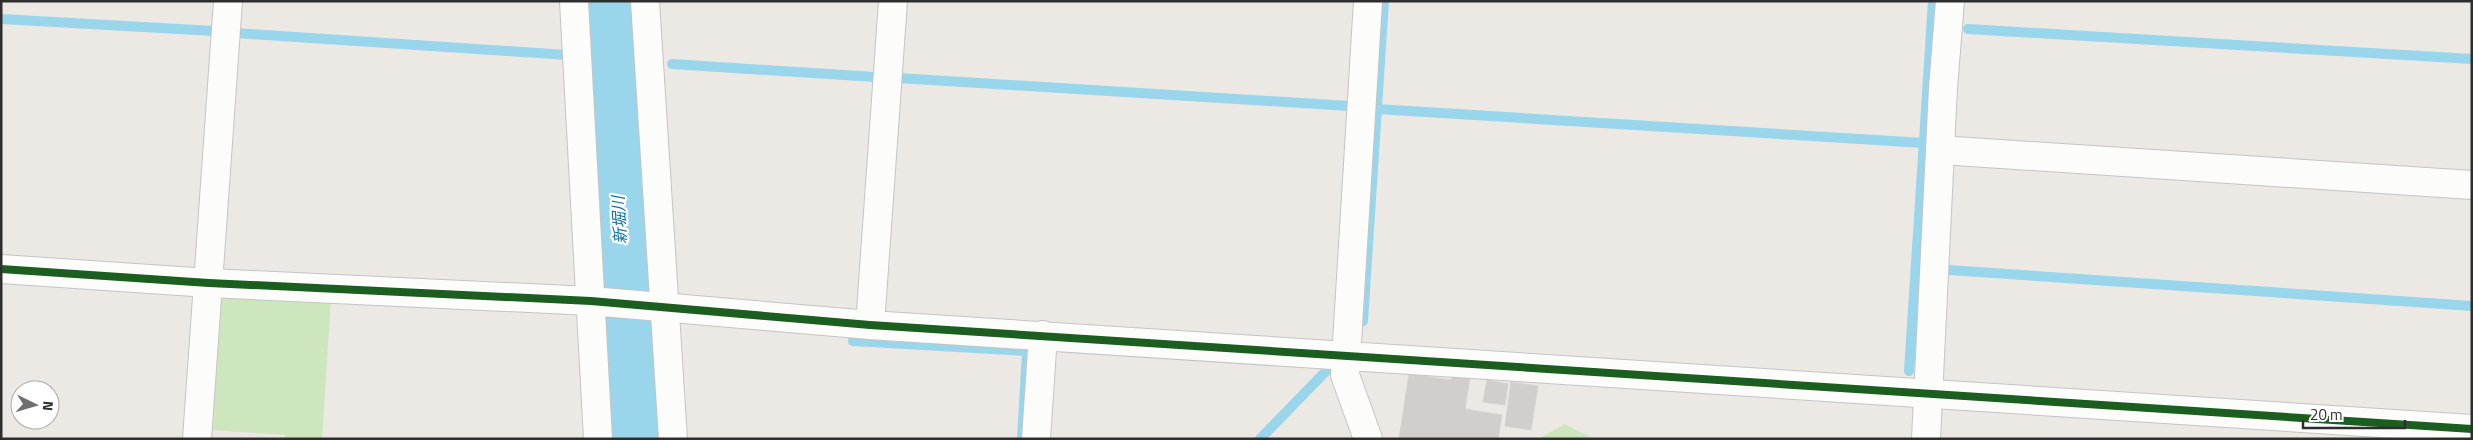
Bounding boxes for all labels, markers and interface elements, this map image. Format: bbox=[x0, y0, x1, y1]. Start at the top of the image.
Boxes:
water label: 新堀川 bbox=[606, 193, 632, 245]
north arrow bbox=[10, 380, 60, 430]
scale bar bbox=[2303, 398, 2406, 430]
text: N bbox=[38, 400, 59, 412]
text: 20 m bbox=[2310, 403, 2343, 426]

